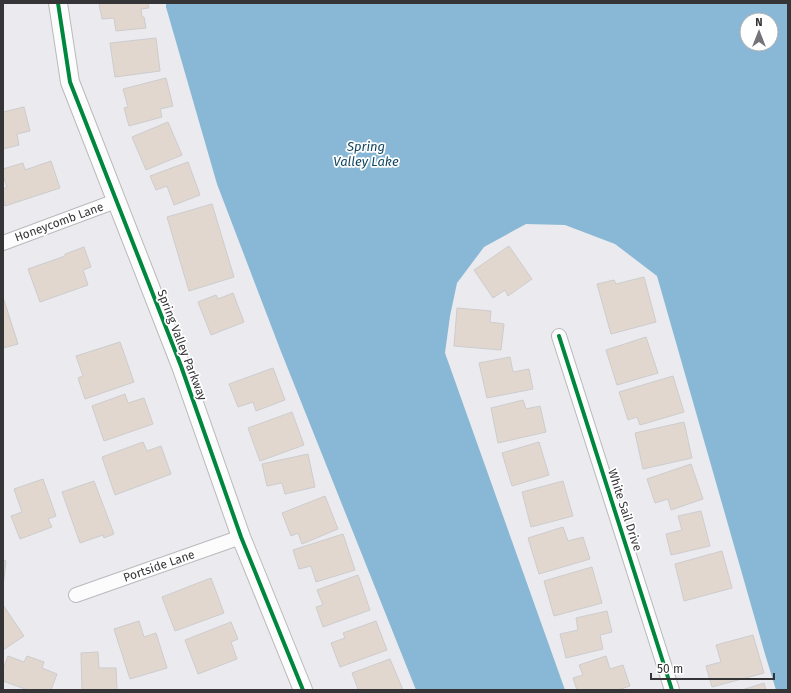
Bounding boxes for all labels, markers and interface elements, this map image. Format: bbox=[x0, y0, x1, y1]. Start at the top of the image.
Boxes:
north arrow bbox=[739, 12, 779, 52]
text: N bbox=[755, 16, 763, 29]
water label: Spring Valley Lake bbox=[333, 139, 399, 169]
street label: Honeycomb Lane bbox=[13, 199, 105, 245]
street label: Spring Valley Parkway bbox=[154, 288, 210, 402]
street label: White Sail Drive bbox=[605, 467, 645, 553]
street label: Portside Lane bbox=[122, 547, 196, 585]
scale bar bbox=[651, 655, 774, 681]
text: 50 m bbox=[657, 662, 683, 676]

